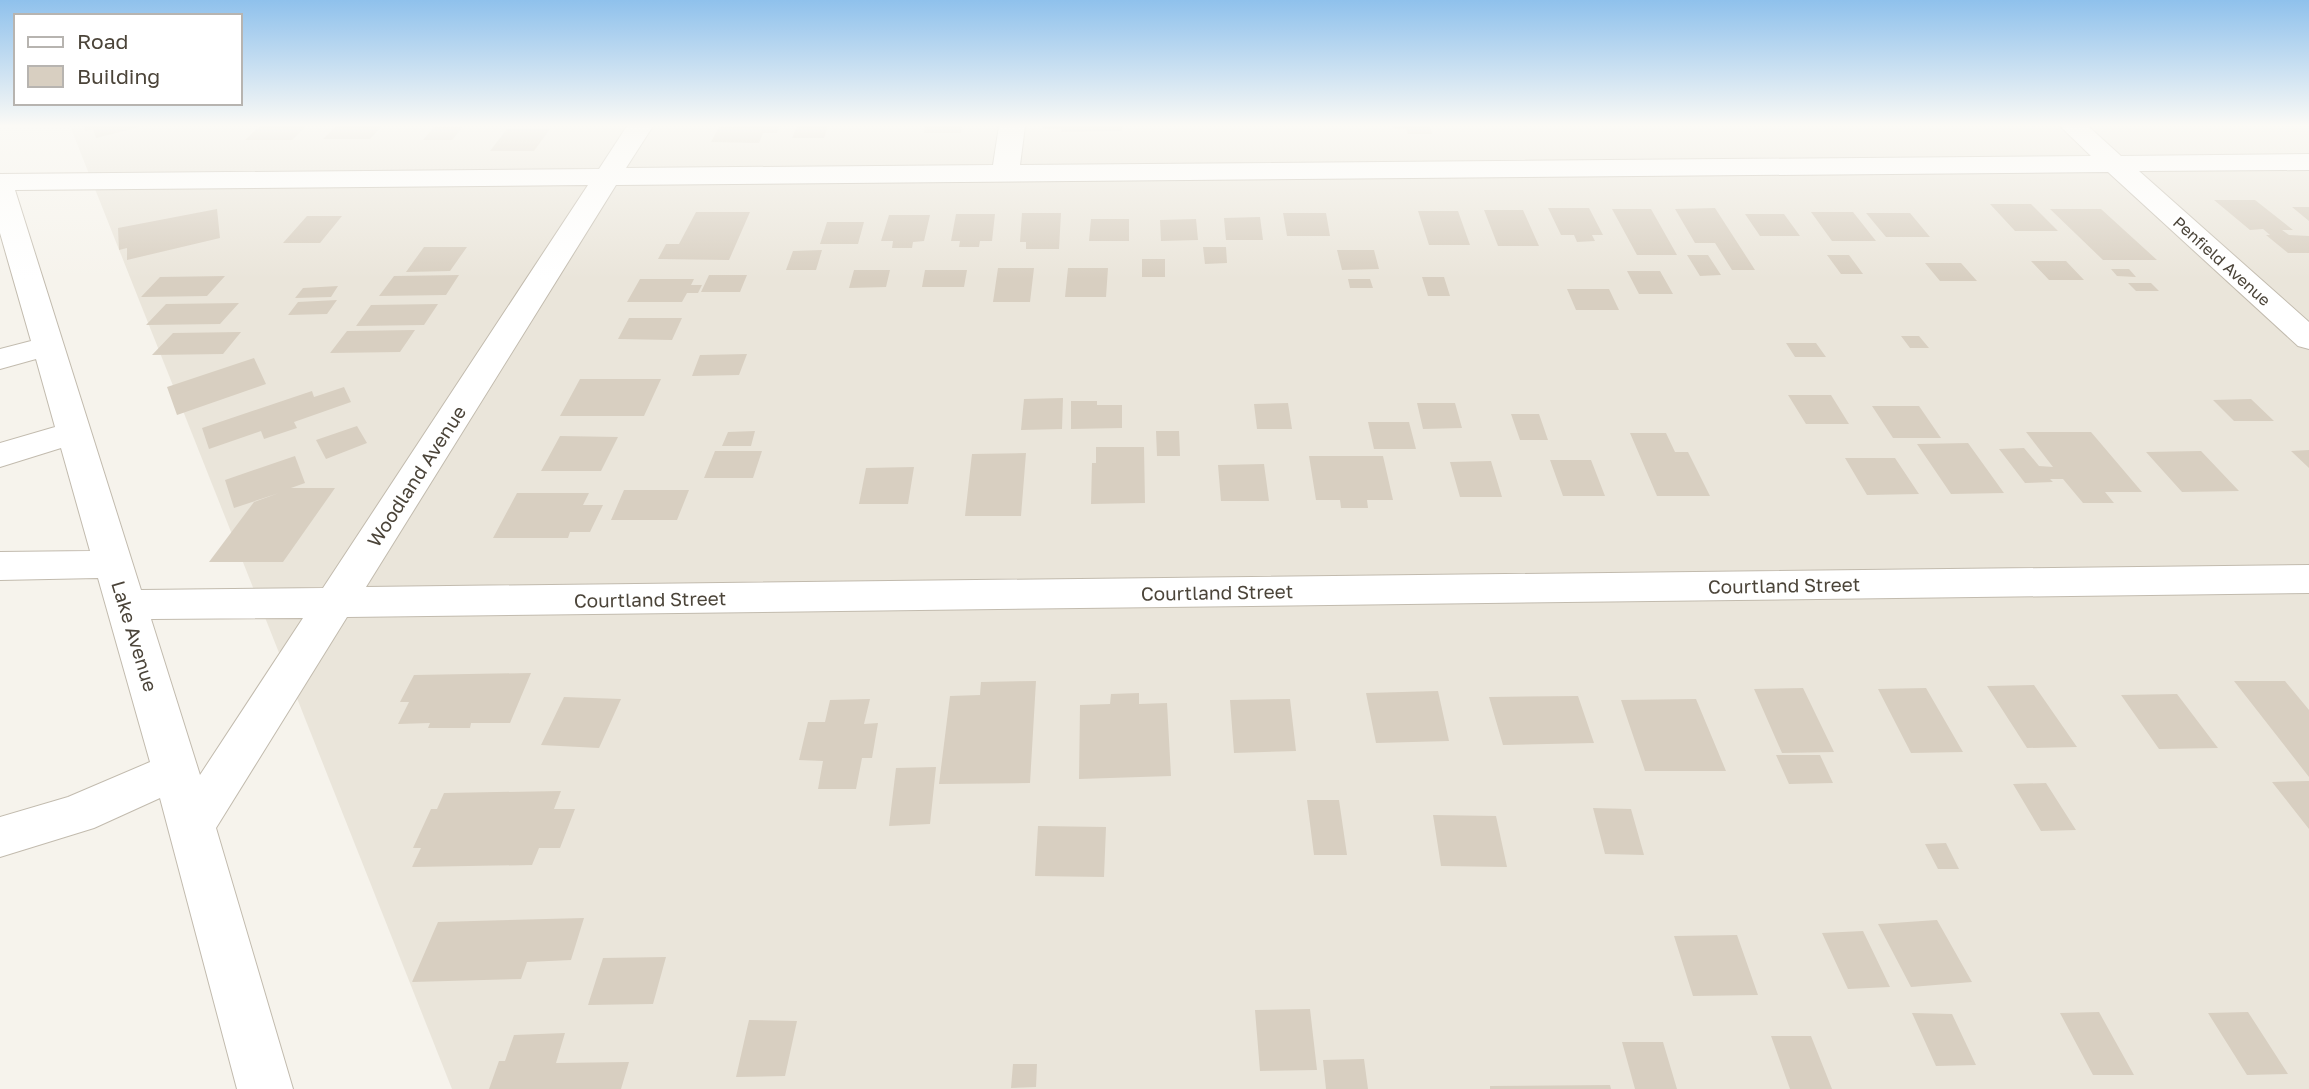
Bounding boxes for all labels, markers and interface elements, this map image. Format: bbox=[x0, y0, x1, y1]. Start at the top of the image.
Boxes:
legend bbox=[14, 14, 242, 105]
text: Road bbox=[77, 28, 128, 54]
text: Building bbox=[77, 63, 160, 89]
street label: Penfield Avenue bbox=[2169, 212, 2275, 310]
street label: Woodland Avenue bbox=[362, 401, 470, 551]
street label: Courtland Street bbox=[1708, 572, 1860, 598]
street label: Lake Avenue bbox=[107, 578, 163, 694]
street label: Courtland Street bbox=[1141, 579, 1293, 605]
street label: Courtland Street bbox=[574, 586, 726, 612]

